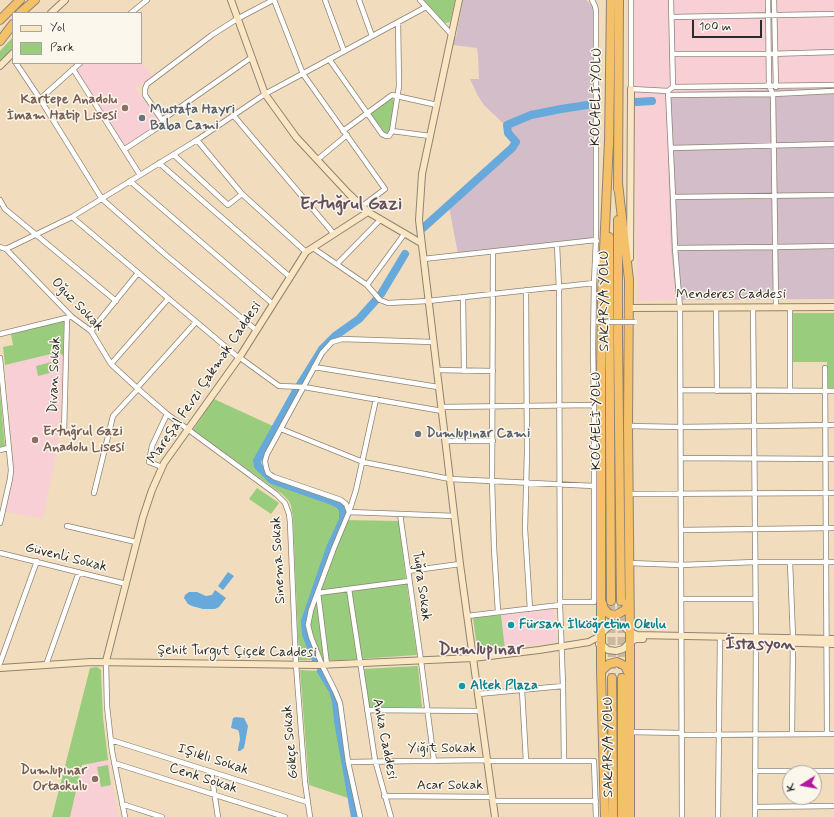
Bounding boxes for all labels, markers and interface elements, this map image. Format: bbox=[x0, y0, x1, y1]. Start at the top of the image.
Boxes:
legend bbox=[12, 12, 142, 64]
scale bar bbox=[694, 12, 764, 38]
text: 100 m bbox=[699, 19, 731, 35]
text: Yol bbox=[50, 20, 65, 36]
text: Park bbox=[50, 40, 74, 56]
street label: KOCAELİ YOLU bbox=[588, 48, 606, 146]
place label: Kartepe Anadolu İmam Hatip Lisesi bbox=[7, 92, 117, 124]
place label: Mustafa Hayri Baba Cami bbox=[150, 102, 235, 134]
marker: Kartepe Anadolu İmam Hatip Lisesi bbox=[120, 103, 130, 113]
marker: Mustafa Hayri Baba Cami bbox=[137, 113, 147, 123]
district label: Ertuğrul Gazi bbox=[300, 194, 402, 216]
street label: SAKARYA YOLU bbox=[597, 251, 613, 351]
street label: Oğuz Sokak bbox=[47, 275, 107, 335]
street label: Menderes Caddesi bbox=[676, 287, 786, 303]
street label: Mareşal Fevzi Çakmak Caddesi bbox=[144, 299, 266, 467]
street label: Divan Sokak bbox=[45, 336, 65, 414]
street label: KOCAELİ YOLU bbox=[589, 372, 605, 470]
place label: Ertuğrul Gazi Anadolu Lisesi bbox=[43, 424, 124, 456]
place label: Dumlupınar Cami bbox=[426, 426, 530, 442]
marker: Dumlupınar Cami bbox=[413, 429, 423, 439]
marker: Ertuğrul Gazi Anadolu Lisesi bbox=[30, 435, 40, 445]
street label: Sinema Sokak bbox=[268, 516, 290, 604]
street label: Güvenli Sokak bbox=[23, 540, 109, 576]
street label: Tuğra Sokak bbox=[408, 550, 434, 622]
place label: Fürsan İlköğretim Okulu bbox=[519, 617, 666, 633]
marker: Fürsan İlköğretim Okulu bbox=[506, 620, 516, 630]
district label: İstasyon bbox=[725, 634, 795, 656]
district label: Dumlupınar bbox=[438, 639, 524, 661]
street label: Şehit Turgut Çiçek Caddesi bbox=[157, 642, 317, 662]
place label: Altek Plaza bbox=[470, 678, 538, 694]
marker: Altek Plaza bbox=[457, 681, 467, 691]
street label: Anka Caddesi bbox=[368, 697, 400, 781]
street label: SAKARYA YOLU bbox=[601, 697, 617, 797]
street label: Gökçe Sokak bbox=[279, 704, 303, 780]
street label: Işıklı Sokak bbox=[175, 741, 251, 779]
street label: Yiğit Sokak bbox=[408, 741, 476, 757]
street label: Cenk Sokak bbox=[167, 760, 239, 798]
place label: Dumlupınar Ortaokulu bbox=[20, 763, 87, 796]
north arrow bbox=[782, 765, 822, 805]
marker: Dumlupınar Ortaokulu bbox=[90, 774, 100, 784]
street label: Acar Sokak bbox=[417, 778, 483, 794]
text: K bbox=[784, 782, 799, 792]

